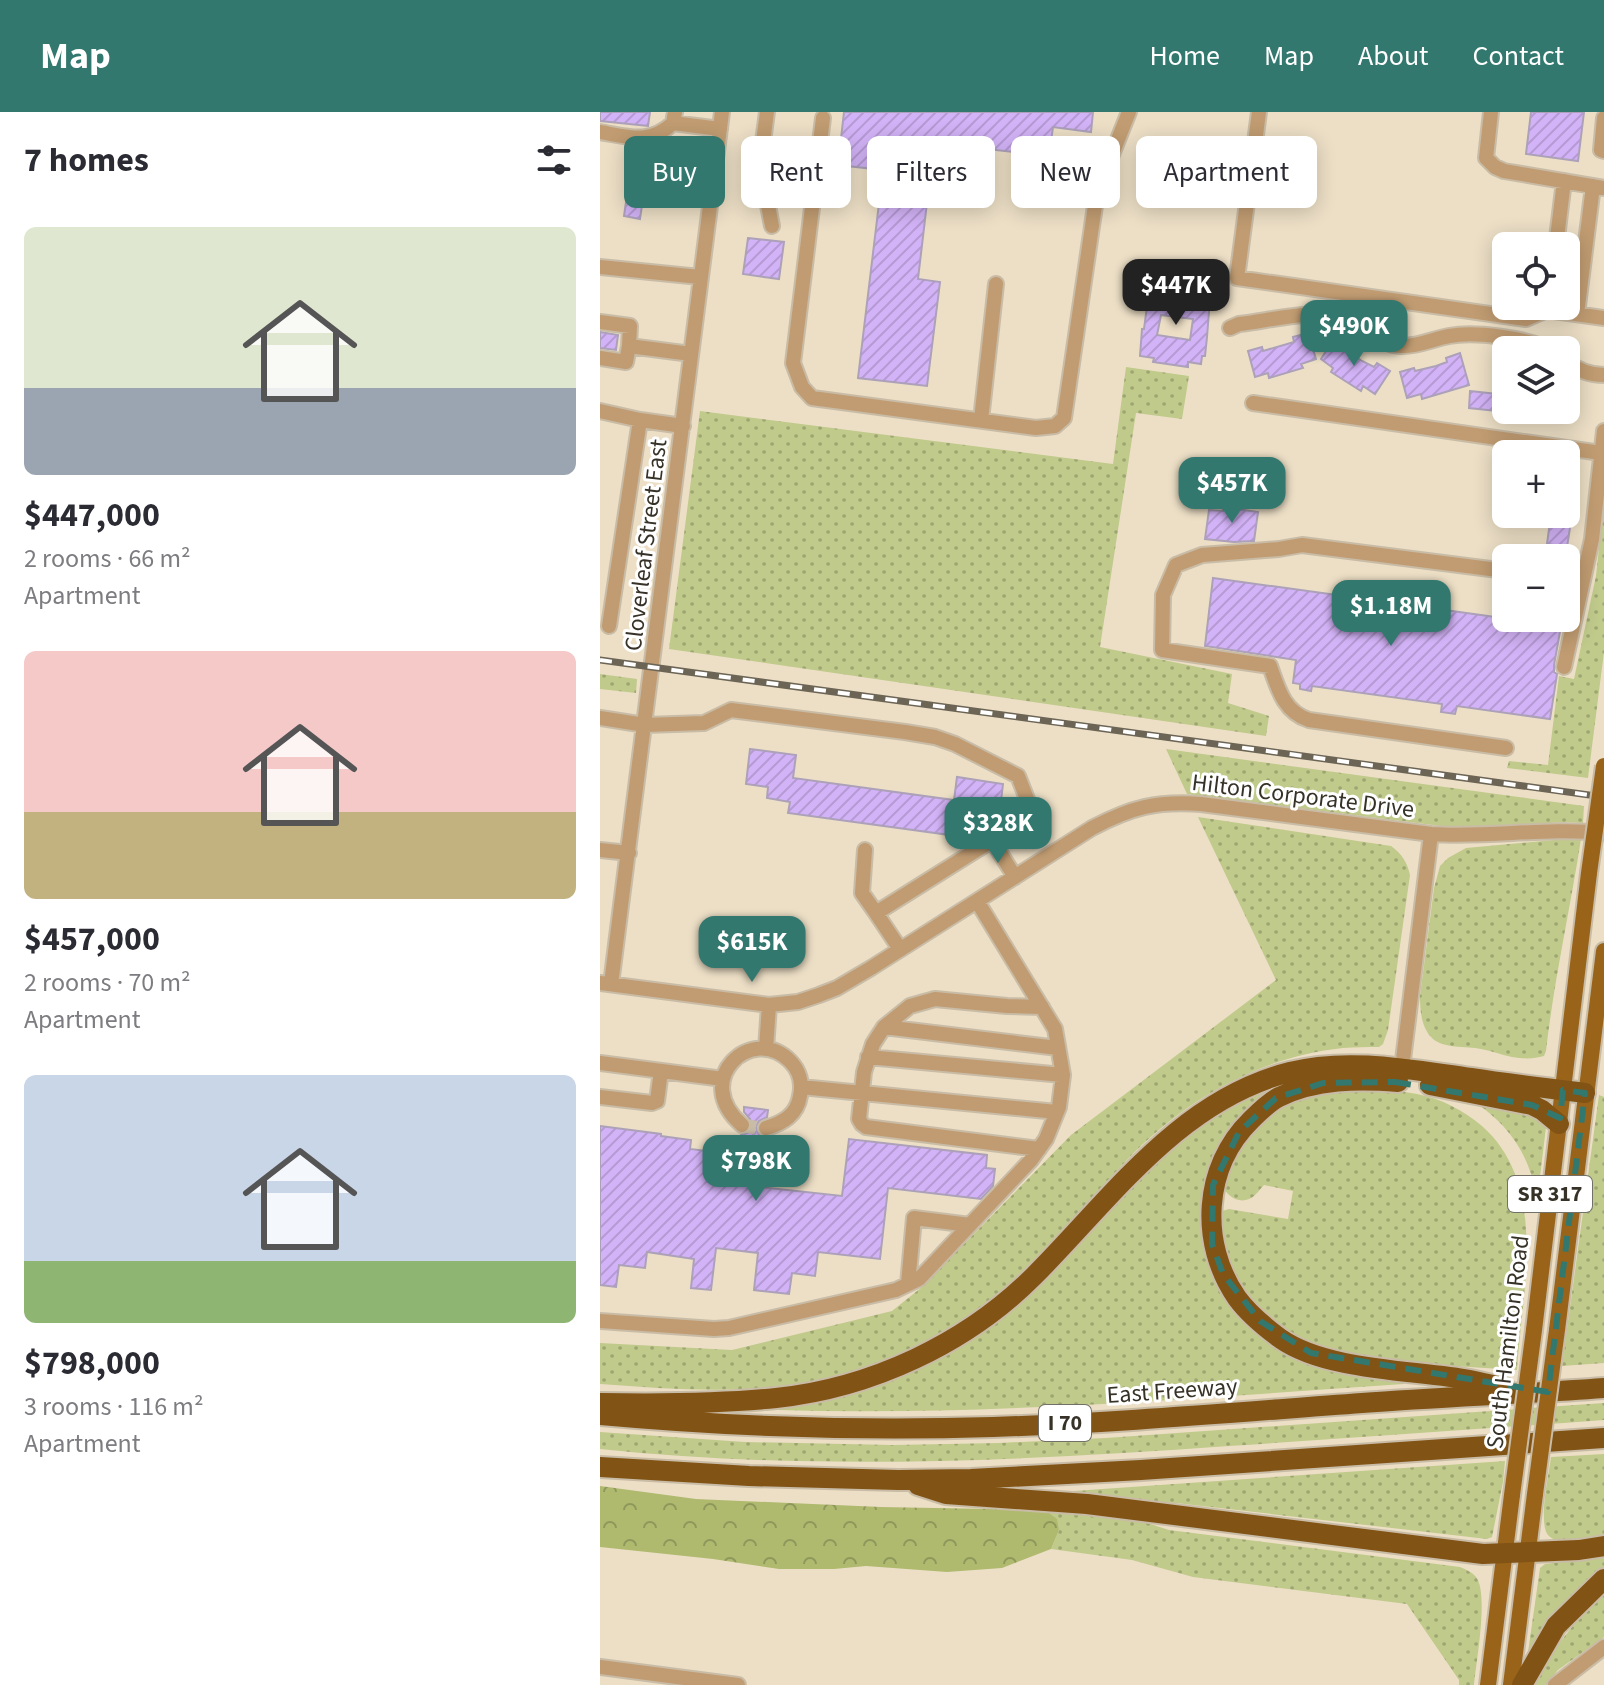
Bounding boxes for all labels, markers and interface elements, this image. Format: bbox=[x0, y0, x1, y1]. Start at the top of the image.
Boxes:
text: Map bbox=[40, 29, 111, 83]
text: Home bbox=[1149, 36, 1220, 76]
text: Map bbox=[1264, 36, 1314, 76]
text: About bbox=[1358, 36, 1429, 76]
text: Contact bbox=[1473, 36, 1564, 76]
text: 7 homes bbox=[24, 136, 149, 185]
chip: Buy bbox=[624, 136, 725, 208]
chip: Rent bbox=[741, 136, 851, 208]
chip: Filters bbox=[867, 136, 995, 208]
chip: New bbox=[1011, 136, 1120, 208]
chip: Apartment bbox=[1136, 136, 1317, 208]
icon: filters bbox=[532, 138, 576, 182]
map controls bbox=[1492, 232, 1580, 632]
button: locate bbox=[1492, 232, 1580, 320]
pin: $447K bbox=[1120, 259, 1232, 327]
text: $447K bbox=[1141, 266, 1211, 303]
icon: home bbox=[228, 279, 372, 423]
pin: $490K bbox=[1298, 300, 1410, 368]
text: $490K bbox=[1319, 307, 1389, 344]
button: layers bbox=[1492, 336, 1580, 424]
street label: Cloverleaf Street East bbox=[616, 437, 676, 653]
button: + bbox=[1492, 440, 1580, 528]
pin: $457K bbox=[1176, 457, 1288, 525]
text: $457K bbox=[1197, 464, 1267, 501]
text: $447,000 bbox=[24, 491, 160, 540]
text: 2 rooms · 66 m² bbox=[24, 540, 191, 577]
button: − bbox=[1492, 544, 1580, 632]
text: Apartment bbox=[24, 577, 141, 614]
pin: $1.18M bbox=[1326, 580, 1456, 648]
text: $1.18M bbox=[1350, 587, 1432, 624]
icon: home bbox=[228, 703, 372, 847]
street label: Hilton Corporate Drive bbox=[1190, 765, 1416, 827]
pin: $328K bbox=[942, 797, 1054, 865]
text: $328K bbox=[963, 804, 1033, 841]
text: $457,000 bbox=[24, 915, 160, 964]
pin: $615K bbox=[696, 916, 808, 984]
text: $615K bbox=[717, 923, 787, 960]
text: 2 rooms · 70 m² bbox=[24, 964, 191, 1001]
text: Apartment bbox=[24, 1001, 141, 1038]
icon: home bbox=[228, 1127, 372, 1271]
pin: $798K bbox=[700, 1135, 812, 1203]
text: $798K bbox=[721, 1142, 791, 1179]
road number: SR 317 bbox=[1508, 1176, 1592, 1212]
street label: South Hamilton Road bbox=[1478, 1233, 1538, 1451]
text: $798,000 bbox=[24, 1339, 160, 1388]
street label: East Freeway bbox=[1105, 1369, 1239, 1413]
text: 3 rooms · 116 m² bbox=[24, 1388, 203, 1425]
road number: I 70 bbox=[1039, 1405, 1091, 1441]
text: Apartment bbox=[24, 1425, 141, 1462]

